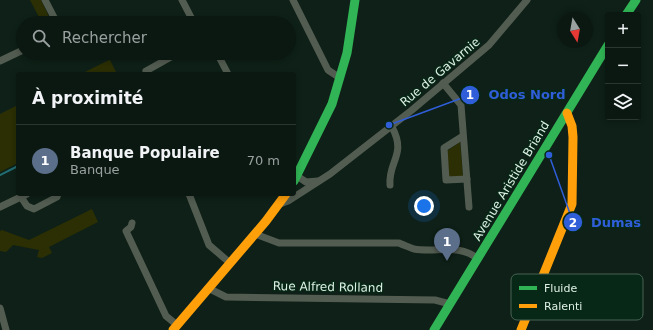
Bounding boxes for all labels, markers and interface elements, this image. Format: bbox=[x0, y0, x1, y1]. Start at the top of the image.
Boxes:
north arrow bbox=[557, 12, 593, 48]
map controls bbox=[605, 12, 641, 120]
button: + bbox=[605, 12, 641, 48]
search box bbox=[16, 16, 296, 60]
icon: search bbox=[30, 27, 52, 49]
text: Rechercher bbox=[62, 29, 147, 47]
street label: Rue de Gavarnie bbox=[397, 35, 483, 109]
button: − bbox=[605, 48, 641, 84]
callout: Odos Nord bbox=[460, 82, 573, 107]
button: layers bbox=[605, 84, 641, 120]
text: Odos Nord bbox=[488, 87, 566, 102]
text: À proximité bbox=[32, 88, 143, 108]
text: 1 bbox=[466, 88, 474, 102]
street label: Avenue Aristide Briand bbox=[470, 119, 552, 243]
text: Banque Populaire bbox=[70, 144, 220, 162]
text: 1 bbox=[40, 153, 50, 168]
text: 70 m bbox=[247, 153, 280, 168]
text: Banque bbox=[70, 162, 120, 177]
your location bbox=[414, 196, 434, 216]
callout: Dumas bbox=[563, 210, 649, 235]
text: Dumas bbox=[591, 215, 641, 230]
text: 2 bbox=[569, 216, 577, 230]
pin: 1 bbox=[434, 228, 460, 261]
legend bbox=[511, 274, 643, 320]
street label: Rue Alfred Rolland bbox=[273, 279, 383, 295]
text: Fluide bbox=[544, 282, 577, 295]
text: Ralenti bbox=[544, 300, 582, 313]

